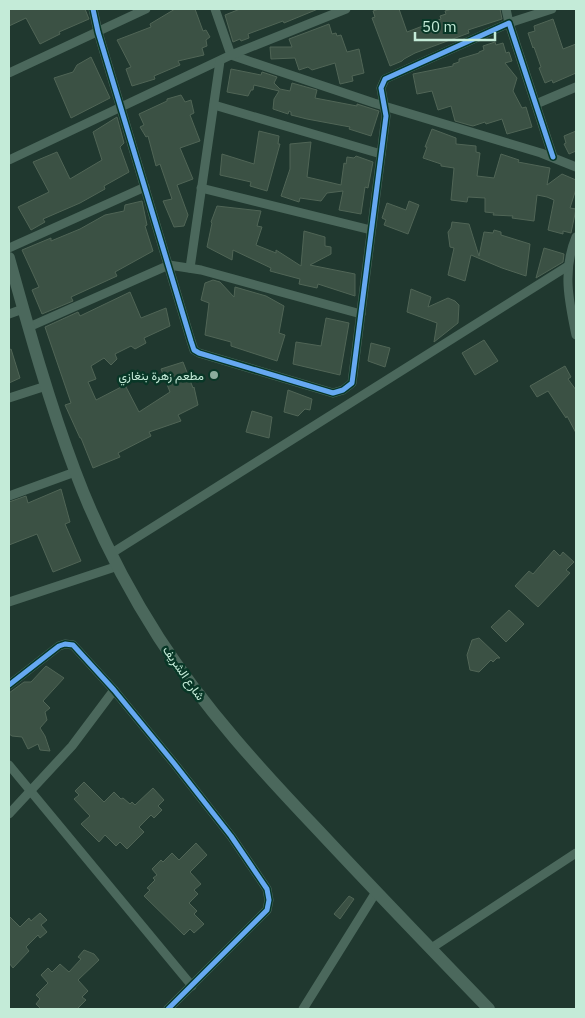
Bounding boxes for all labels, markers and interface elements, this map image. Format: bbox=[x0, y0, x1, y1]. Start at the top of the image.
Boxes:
scale bar bbox=[415, 10, 495, 42]
text: 50 m bbox=[422, 17, 457, 36]
place label: مطعم زهرة بنغازي bbox=[118, 368, 204, 386]
marker: مطعم زهرة بنغازي bbox=[208, 369, 220, 381]
street label: شارع الشريف bbox=[158, 643, 208, 704]

